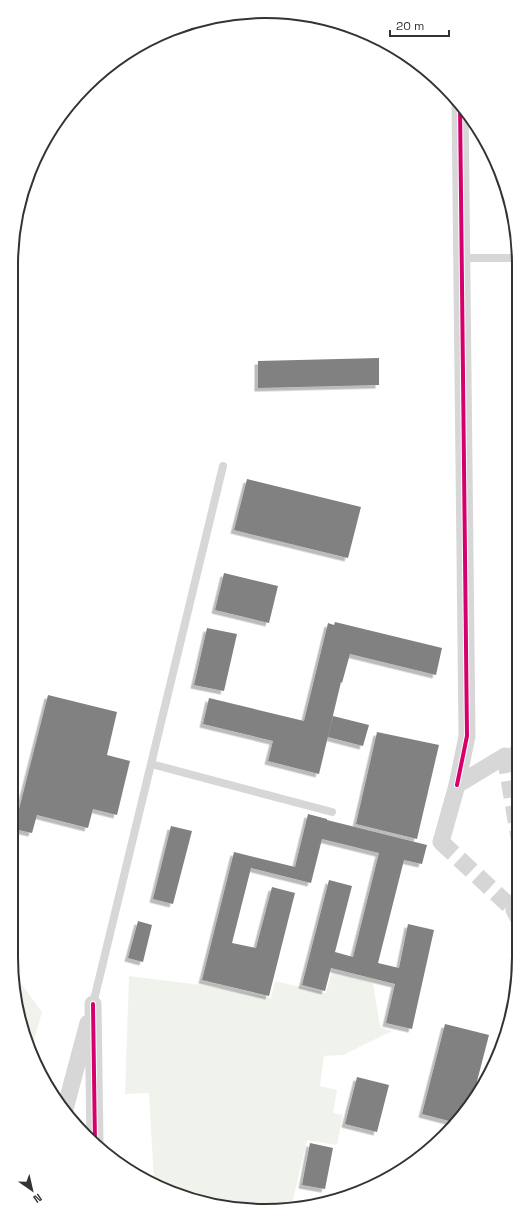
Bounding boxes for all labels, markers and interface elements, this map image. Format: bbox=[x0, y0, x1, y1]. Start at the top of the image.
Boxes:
scale bar bbox=[390, 12, 449, 38]
text: 20 m bbox=[396, 18, 424, 34]
north arrow bbox=[12, 1170, 52, 1210]
text: N bbox=[31, 1190, 45, 1206]

